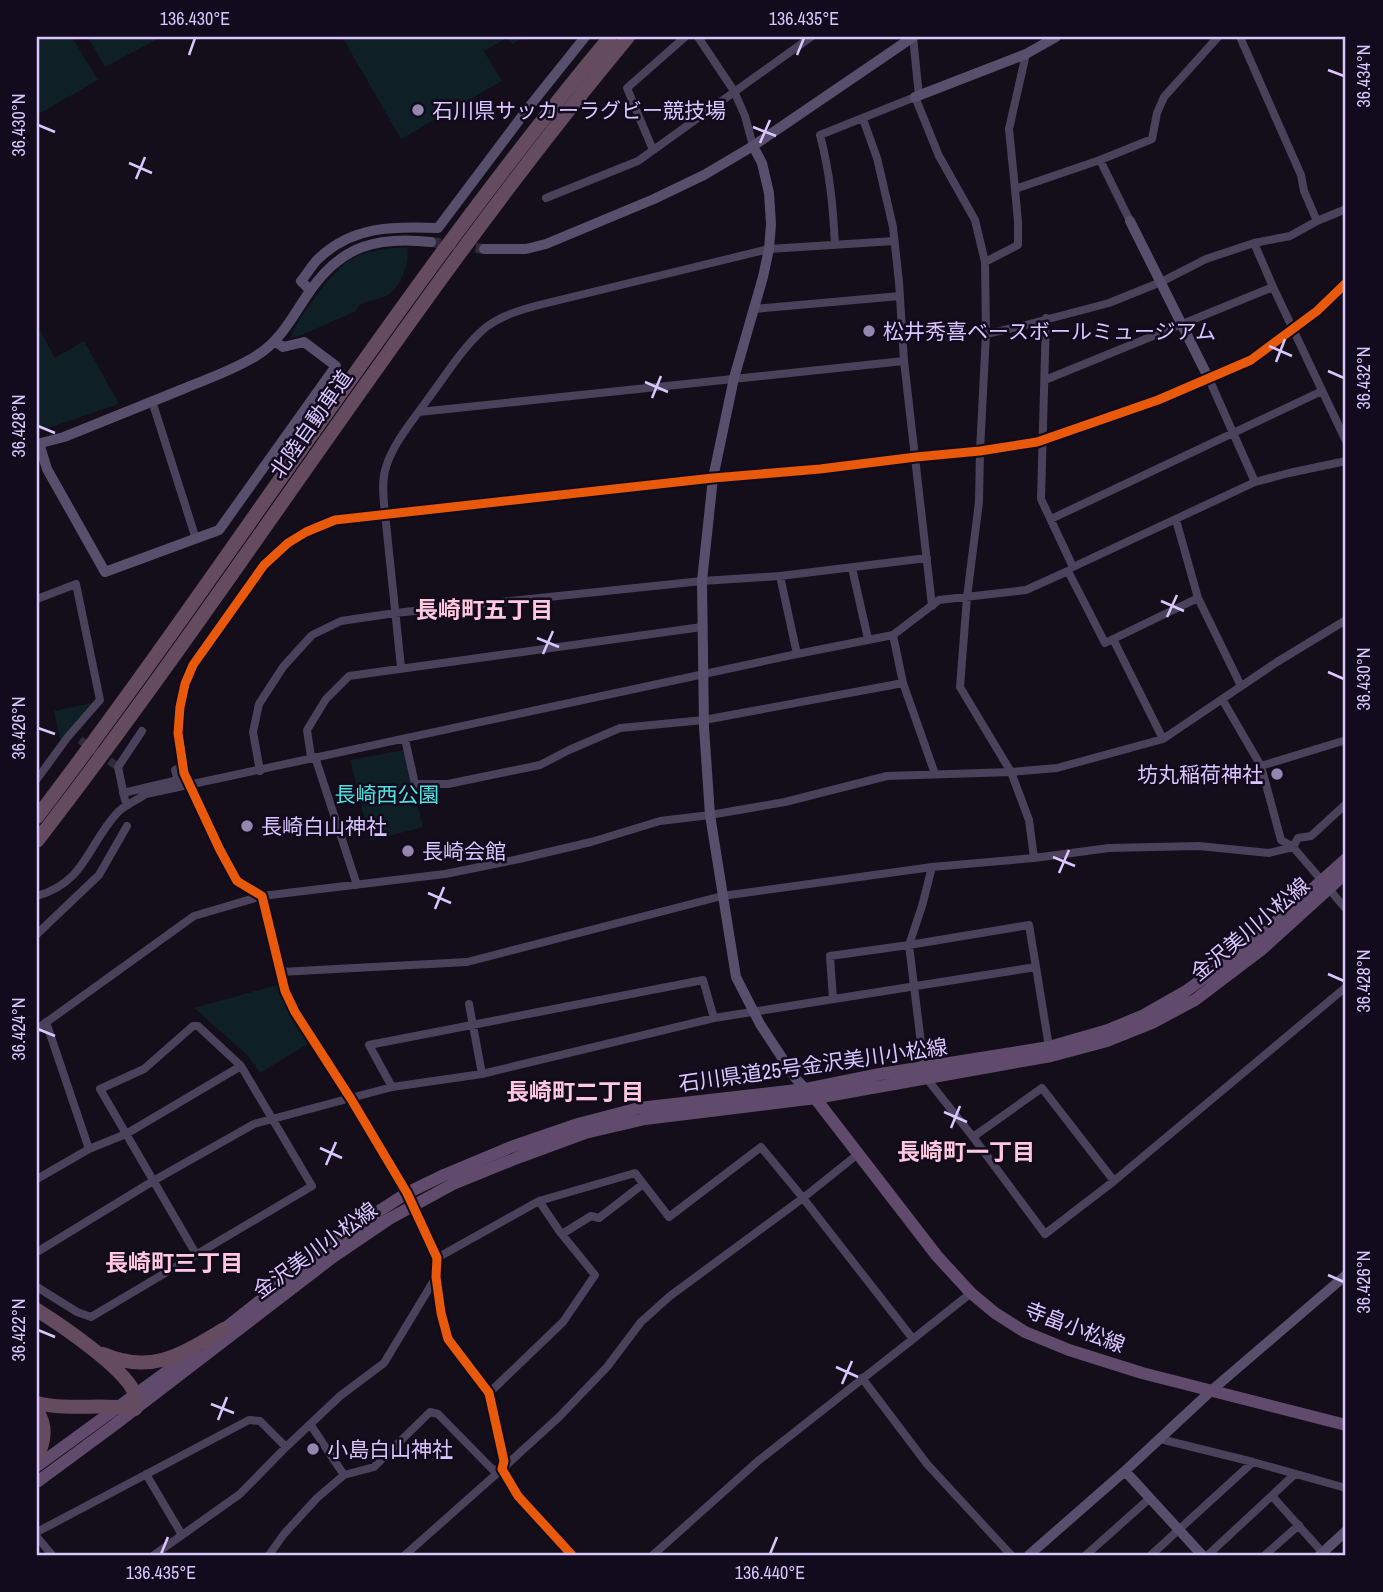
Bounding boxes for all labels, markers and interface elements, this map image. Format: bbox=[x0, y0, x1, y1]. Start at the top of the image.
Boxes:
text: 136.430°E bbox=[160, 6, 230, 31]
text: 136.435°E bbox=[769, 6, 839, 31]
text: 36.434°N bbox=[1351, 45, 1376, 108]
text: 36.430°N bbox=[6, 94, 31, 157]
place label: 石川県サッカーラグビー競技場 bbox=[432, 96, 726, 125]
marker: 石川県サッカーラグビー競技場 bbox=[410, 102, 426, 118]
place label: 松井秀喜ベースボールミュージアム bbox=[883, 317, 1216, 346]
marker: 松井秀喜ベースボールミュージアム bbox=[861, 323, 877, 339]
text: 36.432°N bbox=[1351, 347, 1376, 410]
street label: 北陸自動車道 bbox=[263, 364, 359, 484]
text: 36.428°N bbox=[6, 395, 31, 458]
district label: 長崎町五丁目 bbox=[415, 594, 553, 625]
text: 36.430°N bbox=[1351, 648, 1376, 711]
text: 36.426°N bbox=[6, 697, 31, 760]
place label: 坊丸稲荷神社 bbox=[1137, 760, 1263, 789]
marker: 坊丸稲荷神社 bbox=[1269, 766, 1285, 782]
park label: 長崎西公園 bbox=[335, 780, 440, 809]
place label: 長崎白山神社 bbox=[261, 812, 387, 841]
marker: 長崎白山神社 bbox=[239, 818, 255, 834]
place label: 長崎会館 bbox=[422, 837, 506, 866]
marker: 長崎会館 bbox=[400, 843, 416, 859]
street label: 金沢美川小松線 bbox=[1184, 871, 1316, 987]
text: 36.428°N bbox=[1351, 950, 1376, 1013]
text: 36.424°N bbox=[6, 998, 31, 1061]
street label: 石川県道25号金沢美川小松線 bbox=[677, 1032, 949, 1098]
district label: 長崎町二丁目 bbox=[506, 1076, 644, 1107]
district label: 長崎町一丁目 bbox=[897, 1136, 1035, 1167]
street label: 金沢美川小松線 bbox=[247, 1195, 383, 1305]
district label: 長崎町三丁目 bbox=[105, 1247, 243, 1278]
text: 36.426°N bbox=[1351, 1251, 1376, 1314]
street label: 寺畠小松線 bbox=[1021, 1295, 1129, 1359]
text: 36.422°N bbox=[6, 1299, 31, 1362]
place label: 小島白山神社 bbox=[327, 1435, 453, 1464]
marker: 小島白山神社 bbox=[305, 1441, 321, 1457]
text: 136.435°E bbox=[126, 1560, 196, 1585]
text: 136.440°E bbox=[735, 1560, 805, 1585]

